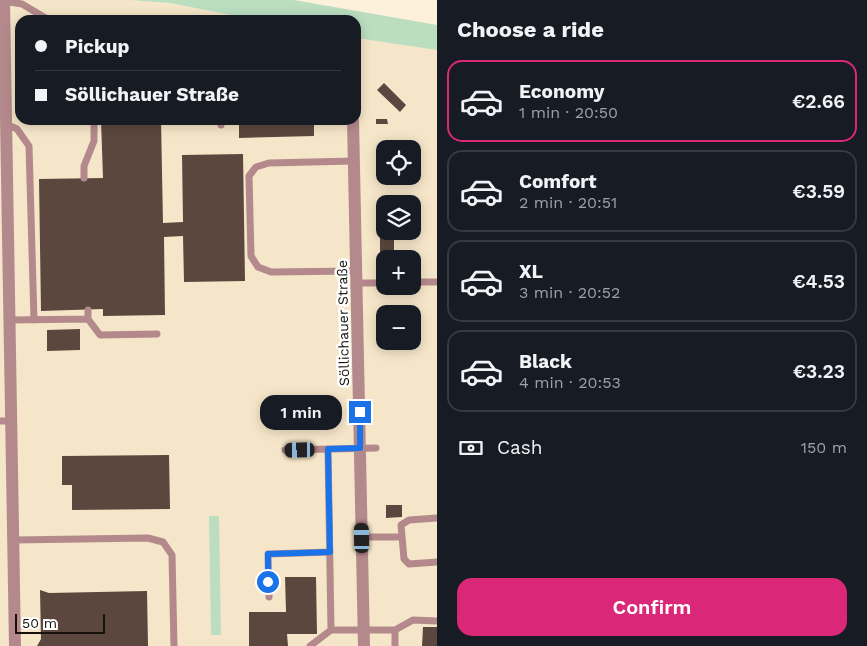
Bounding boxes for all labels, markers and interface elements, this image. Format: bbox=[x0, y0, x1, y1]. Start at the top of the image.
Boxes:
text: Choose a ride bbox=[457, 17, 604, 42]
text: Pickup bbox=[65, 35, 129, 58]
icon: car bbox=[459, 79, 504, 124]
text: Economy bbox=[519, 80, 604, 103]
text: Söllichauer Straße bbox=[65, 83, 239, 106]
text: €2.66 bbox=[792, 90, 845, 113]
text: 1 min · 20:50 bbox=[519, 103, 618, 122]
map controls bbox=[376, 140, 421, 350]
button: locate bbox=[376, 140, 421, 185]
icon: car bbox=[459, 169, 504, 214]
text: Comfort bbox=[519, 170, 597, 193]
text: €3.59 bbox=[792, 180, 845, 203]
text: 2 min · 20:51 bbox=[519, 193, 617, 212]
button: layers bbox=[376, 195, 421, 240]
button: + bbox=[376, 250, 421, 295]
icon: car bbox=[459, 259, 504, 304]
street label: Söllichauer Straße bbox=[334, 260, 352, 386]
text: XL bbox=[519, 260, 543, 283]
text: €4.53 bbox=[792, 270, 845, 293]
text: 3 min · 20:52 bbox=[519, 283, 620, 302]
button: − bbox=[376, 305, 421, 350]
icon: car bbox=[459, 349, 504, 394]
text: Black bbox=[519, 350, 572, 373]
text: €3.23 bbox=[793, 360, 845, 383]
text: 4 min · 20:53 bbox=[519, 373, 621, 392]
callout: 1 min bbox=[260, 394, 342, 430]
route end bbox=[349, 401, 371, 423]
text: 1 min bbox=[280, 403, 322, 422]
icon: cash bbox=[457, 434, 485, 462]
text: Cash bbox=[497, 436, 543, 459]
text: 150 m bbox=[801, 438, 847, 457]
car bbox=[284, 442, 315, 458]
car bbox=[354, 523, 369, 553]
route start bbox=[257, 571, 279, 593]
button: Confirm bbox=[457, 578, 847, 636]
scale bar bbox=[15, 611, 105, 634]
text: 50 m bbox=[22, 615, 57, 631]

